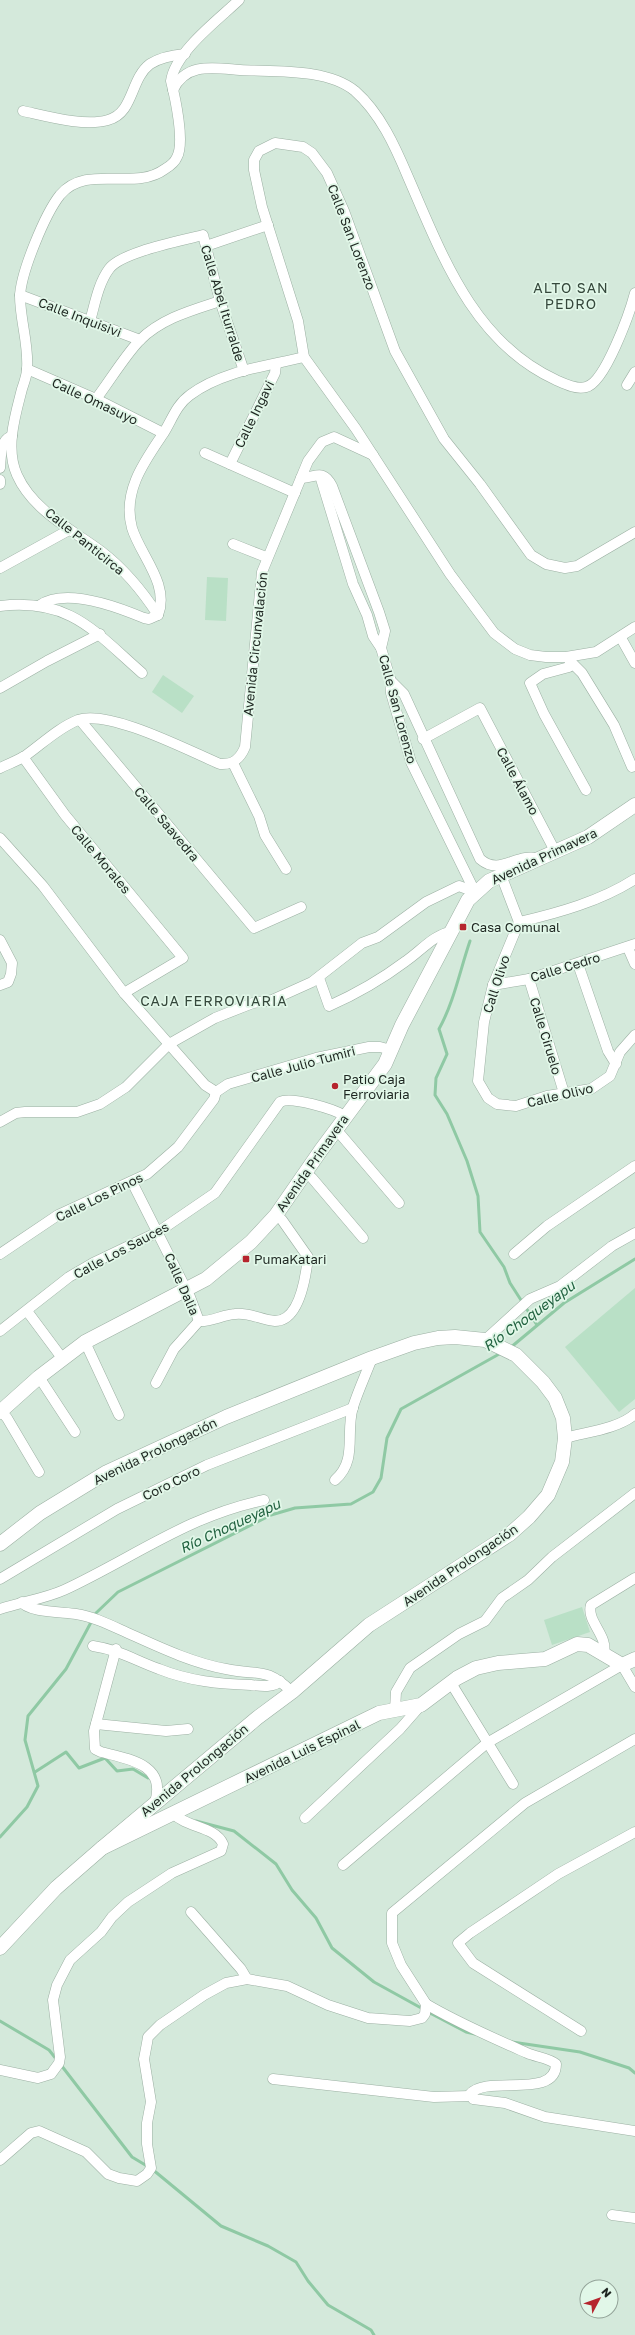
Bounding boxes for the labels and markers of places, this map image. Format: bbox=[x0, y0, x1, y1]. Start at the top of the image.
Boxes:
place label: Casa Comunal bbox=[471, 919, 560, 935]
marker: Casa Comunal bbox=[458, 922, 468, 932]
place label: Patio Caja Ferroviaria bbox=[343, 1071, 410, 1102]
marker: Patio Caja Ferroviaria bbox=[330, 1081, 340, 1091]
place label: PumaKatari bbox=[254, 1251, 326, 1267]
marker: PumaKatari bbox=[241, 1254, 251, 1264]

